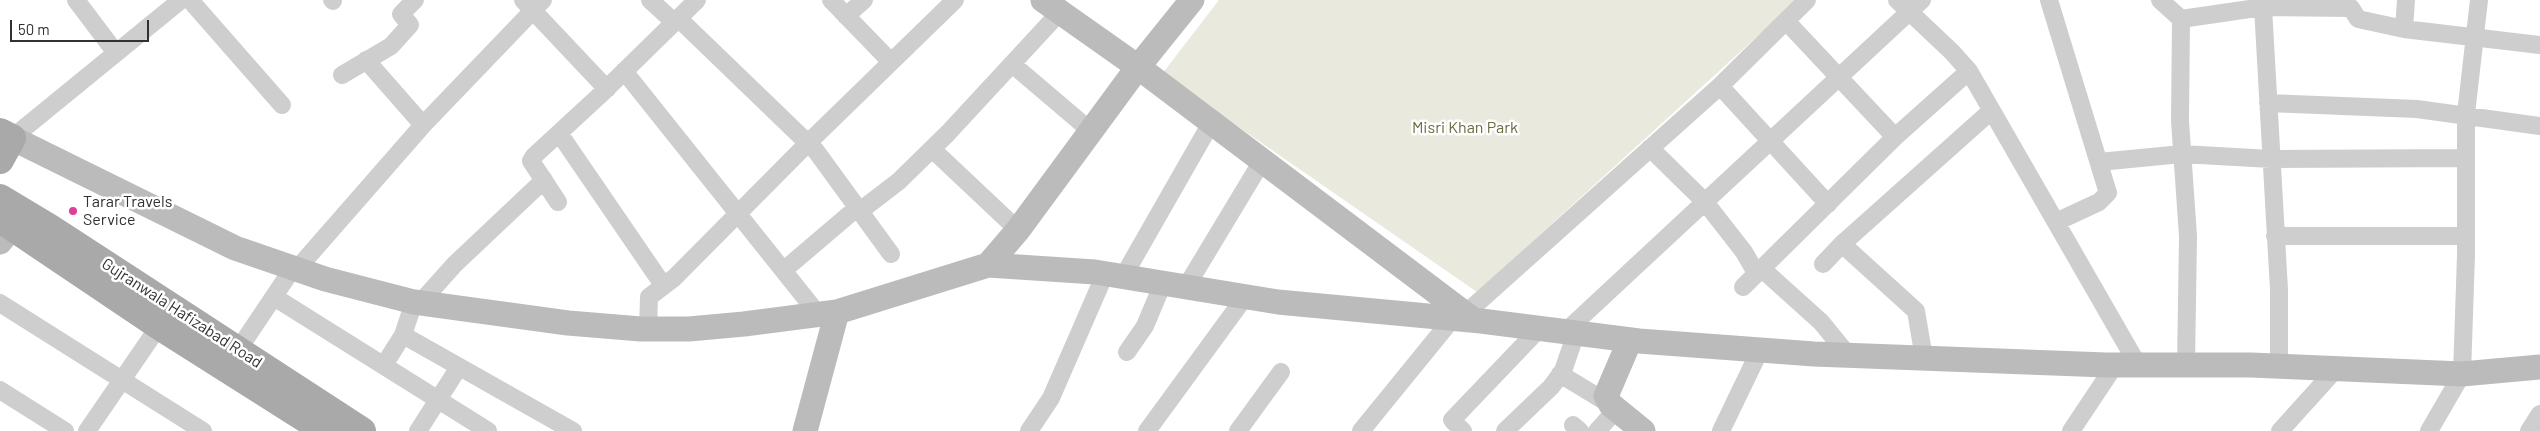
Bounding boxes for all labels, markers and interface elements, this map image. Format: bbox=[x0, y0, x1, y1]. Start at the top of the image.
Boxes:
scale bar bbox=[12, 10, 151, 42]
text: 50 m bbox=[18, 20, 50, 38]
park label: Misri Khan Park bbox=[1412, 118, 1518, 138]
place label: Tarar Travels Service bbox=[83, 192, 172, 230]
marker: Tarar Travels Service bbox=[67, 205, 79, 217]
street label: Gujranwala Hafizabad Road bbox=[98, 254, 266, 372]

